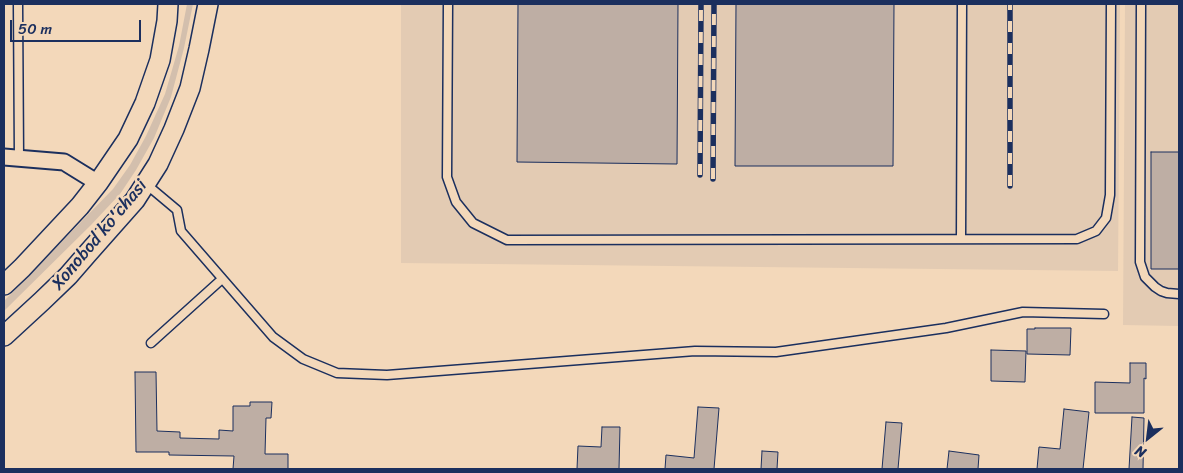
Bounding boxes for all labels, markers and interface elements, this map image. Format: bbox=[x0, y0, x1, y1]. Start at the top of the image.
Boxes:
scale bar bbox=[12, 10, 144, 42]
text: 50 m bbox=[18, 16, 52, 42]
street label: Xonobod ko'chasi bbox=[48, 176, 152, 294]
north arrow bbox=[1123, 413, 1173, 463]
text: N bbox=[1130, 438, 1151, 465]

